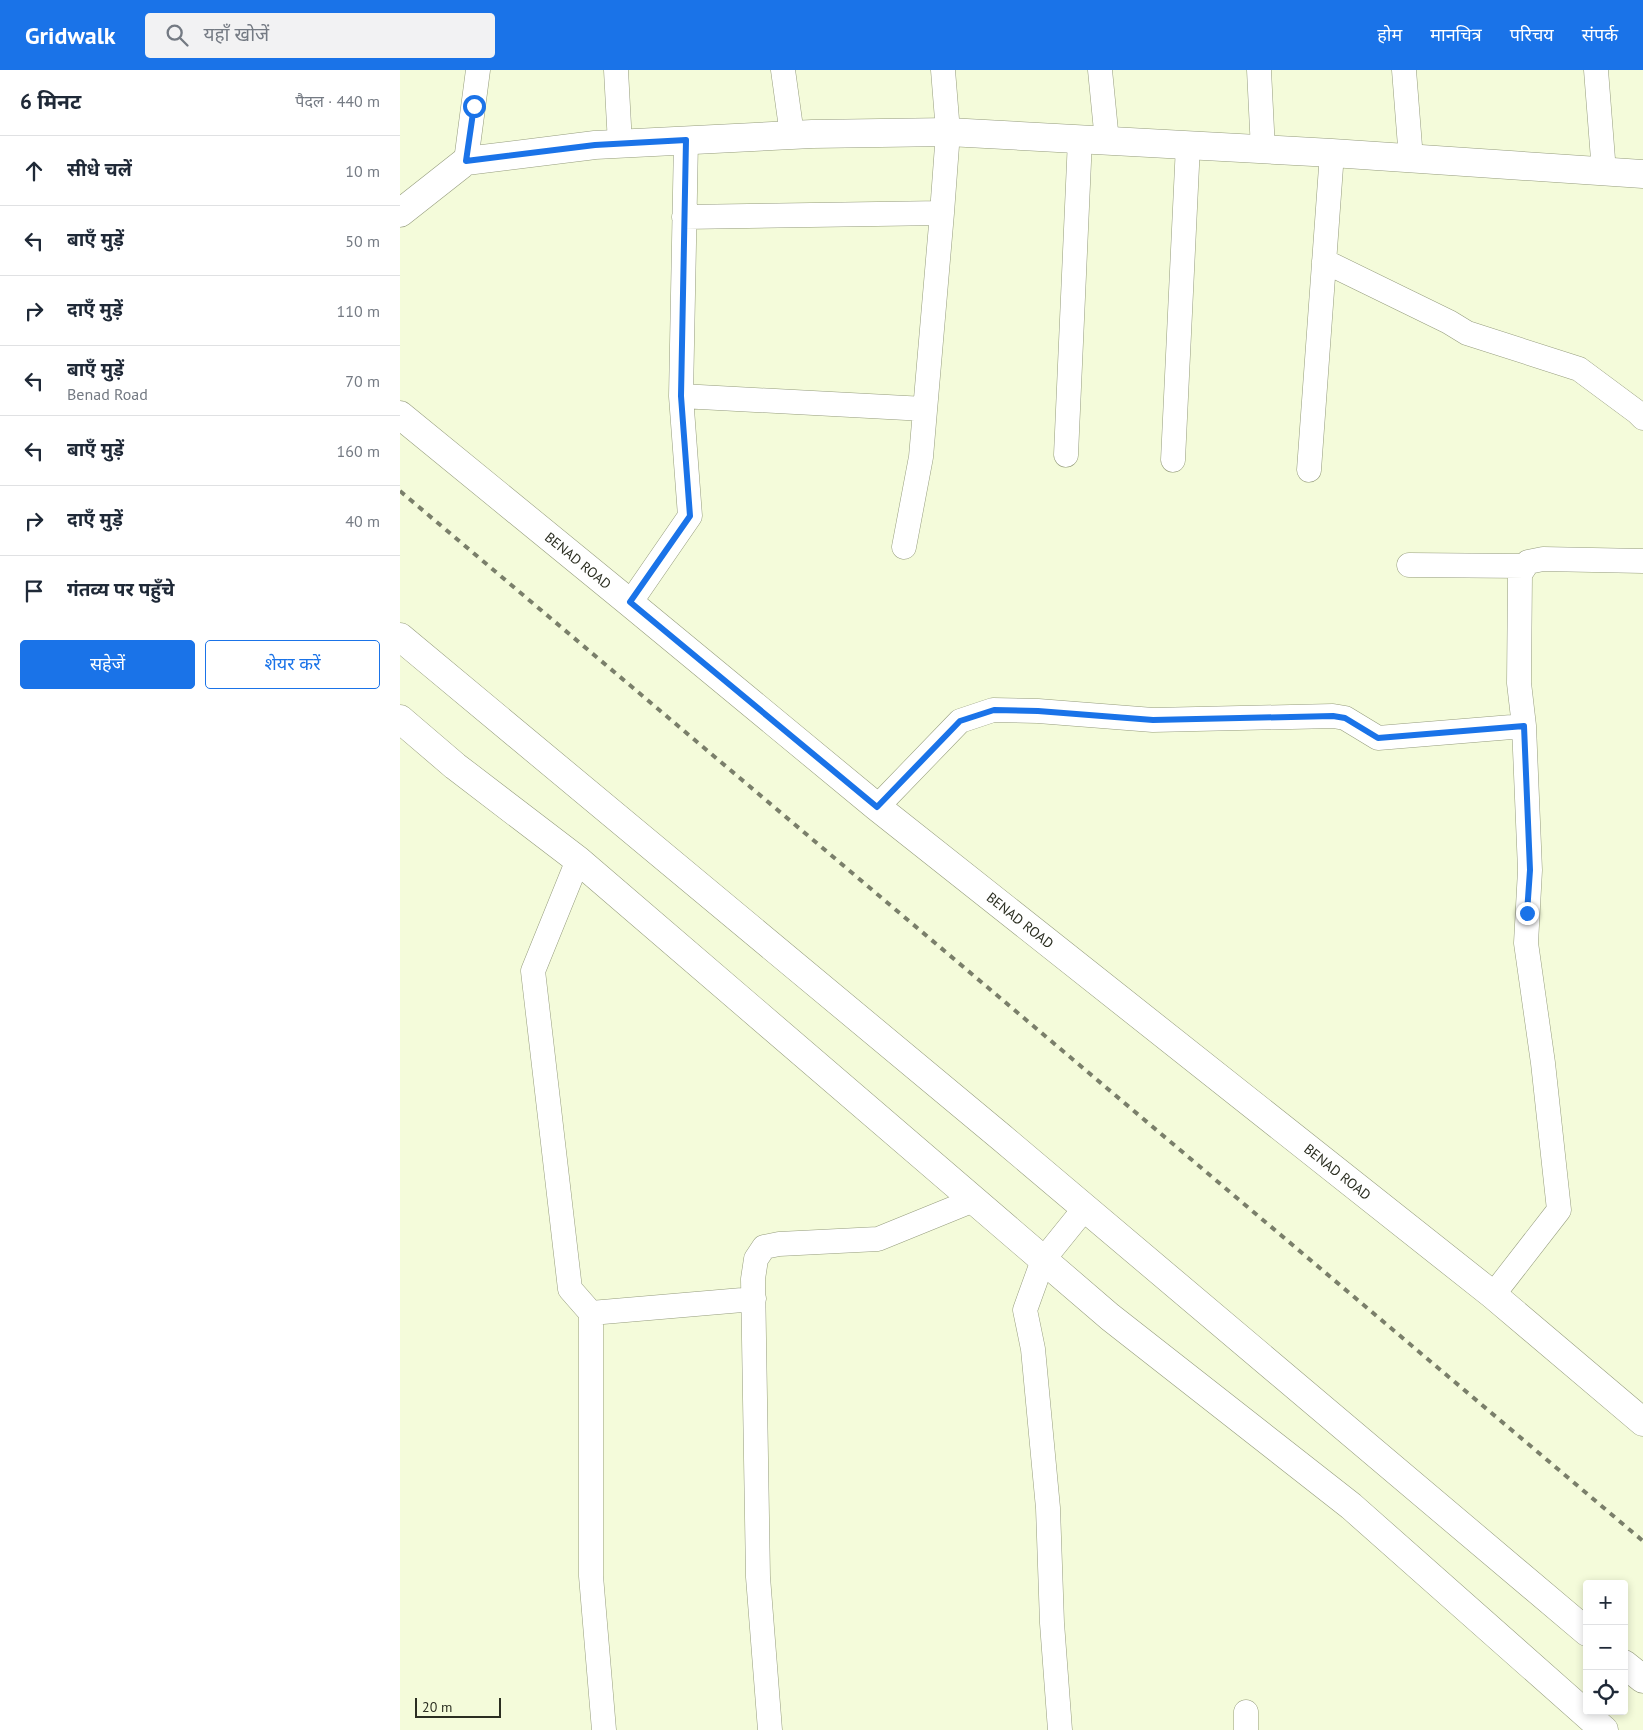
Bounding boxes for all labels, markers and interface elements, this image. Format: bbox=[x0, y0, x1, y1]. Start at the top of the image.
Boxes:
search box bbox=[145, 13, 495, 58]
text: Gridwalk bbox=[25, 20, 115, 51]
icon: search bbox=[163, 21, 191, 49]
text: यहाँ खोजें bbox=[203, 22, 269, 46]
text: होम bbox=[1377, 23, 1402, 46]
text: मानचित्र bbox=[1430, 23, 1482, 46]
text: परिचय bbox=[1510, 23, 1554, 46]
text: संपर्क bbox=[1582, 23, 1618, 46]
text: 6 मिनट bbox=[20, 88, 81, 115]
text: पैदल · 440 m bbox=[295, 91, 380, 111]
route start bbox=[463, 95, 486, 118]
icon: ahead bbox=[20, 157, 48, 185]
text: सीधे चलें bbox=[67, 157, 132, 181]
text: 10 m bbox=[345, 161, 380, 181]
icon: left bbox=[20, 227, 48, 255]
text: बाएँ मुड़ें bbox=[67, 227, 124, 251]
text: 50 m bbox=[345, 231, 380, 251]
icon: right bbox=[20, 297, 48, 325]
text: दाएँ मुड़ें bbox=[67, 297, 123, 321]
text: 110 m bbox=[337, 301, 380, 321]
text: बाएँ मुड़ें bbox=[67, 357, 124, 381]
icon: left bbox=[20, 367, 48, 395]
text: 70 m bbox=[345, 371, 380, 391]
text: Benad Road bbox=[67, 384, 148, 404]
icon: left bbox=[20, 437, 48, 465]
text: बाएँ मुड़ें bbox=[67, 437, 124, 461]
text: 160 m bbox=[337, 441, 380, 461]
icon: right bbox=[20, 507, 48, 535]
text: दाएँ मुड़ें bbox=[67, 507, 123, 531]
text: 40 m bbox=[345, 511, 380, 531]
street label: BENAD ROAD bbox=[541, 528, 615, 593]
icon: arrive bbox=[20, 577, 48, 605]
text: गंतव्य पर पहुँचे bbox=[67, 577, 174, 601]
button: सहेजें bbox=[20, 640, 195, 689]
button: शेयर करें bbox=[205, 640, 380, 689]
street label: BENAD ROAD bbox=[983, 888, 1057, 952]
route end bbox=[1516, 902, 1539, 925]
street label: BENAD ROAD bbox=[1300, 1140, 1375, 1204]
map controls bbox=[1583, 1580, 1628, 1715]
button: + bbox=[1583, 1580, 1628, 1625]
button: − bbox=[1583, 1625, 1628, 1670]
button: locate bbox=[1583, 1670, 1628, 1715]
scale bar bbox=[415, 1695, 501, 1718]
text: 20 m bbox=[422, 1698, 452, 1716]

